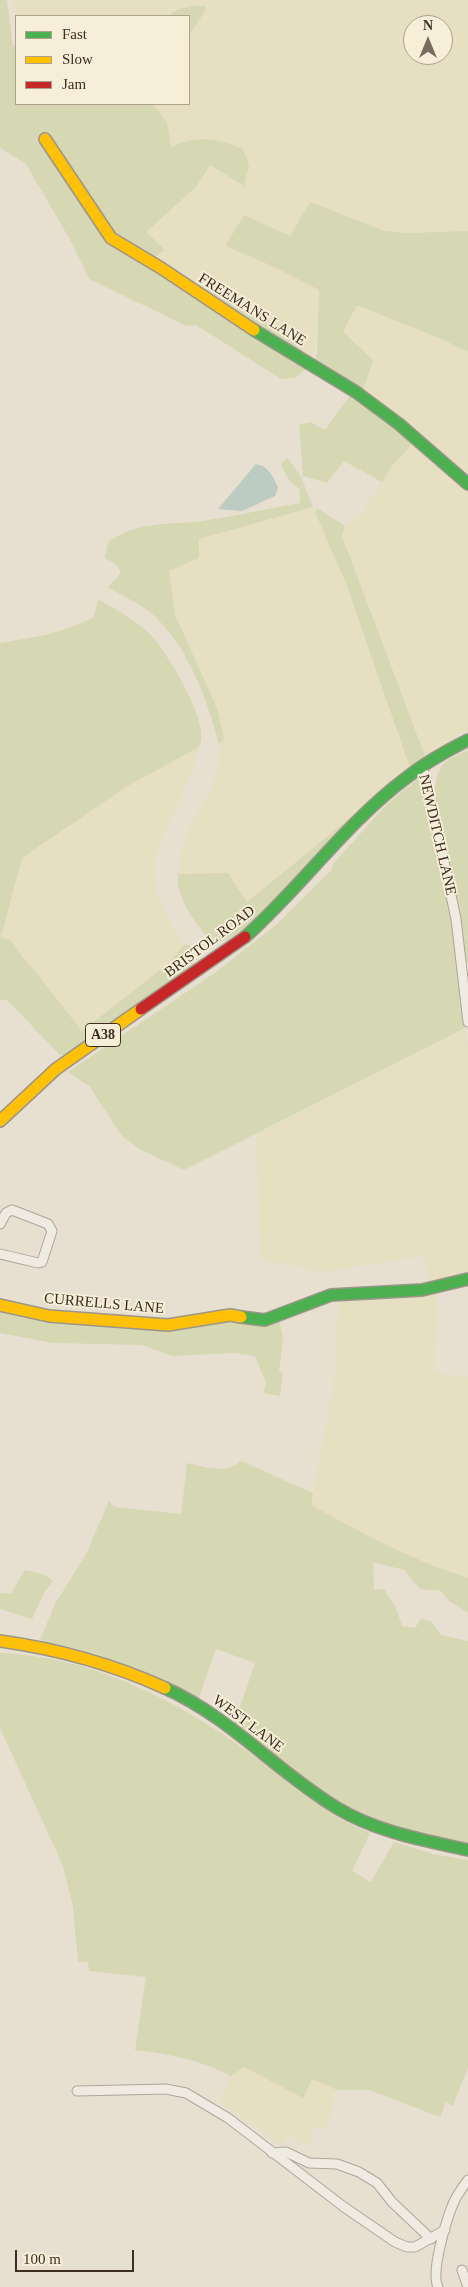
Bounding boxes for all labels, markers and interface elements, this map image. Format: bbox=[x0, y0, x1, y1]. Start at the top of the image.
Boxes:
legend bbox=[15, 15, 190, 105]
north arrow bbox=[403, 15, 453, 65]
text: N bbox=[423, 18, 433, 33]
text: Fast bbox=[62, 26, 87, 42]
text: Slow bbox=[62, 51, 93, 67]
text: Jam bbox=[62, 76, 86, 92]
street label: FREEMANS LANE bbox=[195, 270, 309, 350]
street label: NEWDITCH LANE bbox=[414, 773, 460, 897]
street label: BRISTOL ROAD bbox=[161, 902, 259, 982]
road number: A38 bbox=[86, 1024, 120, 1046]
street label: CURRELLS LANE bbox=[43, 1290, 165, 1318]
street label: WEST LANE bbox=[209, 1691, 287, 1757]
scale bar bbox=[18, 2240, 136, 2272]
text: 100 m bbox=[23, 2251, 61, 2267]

